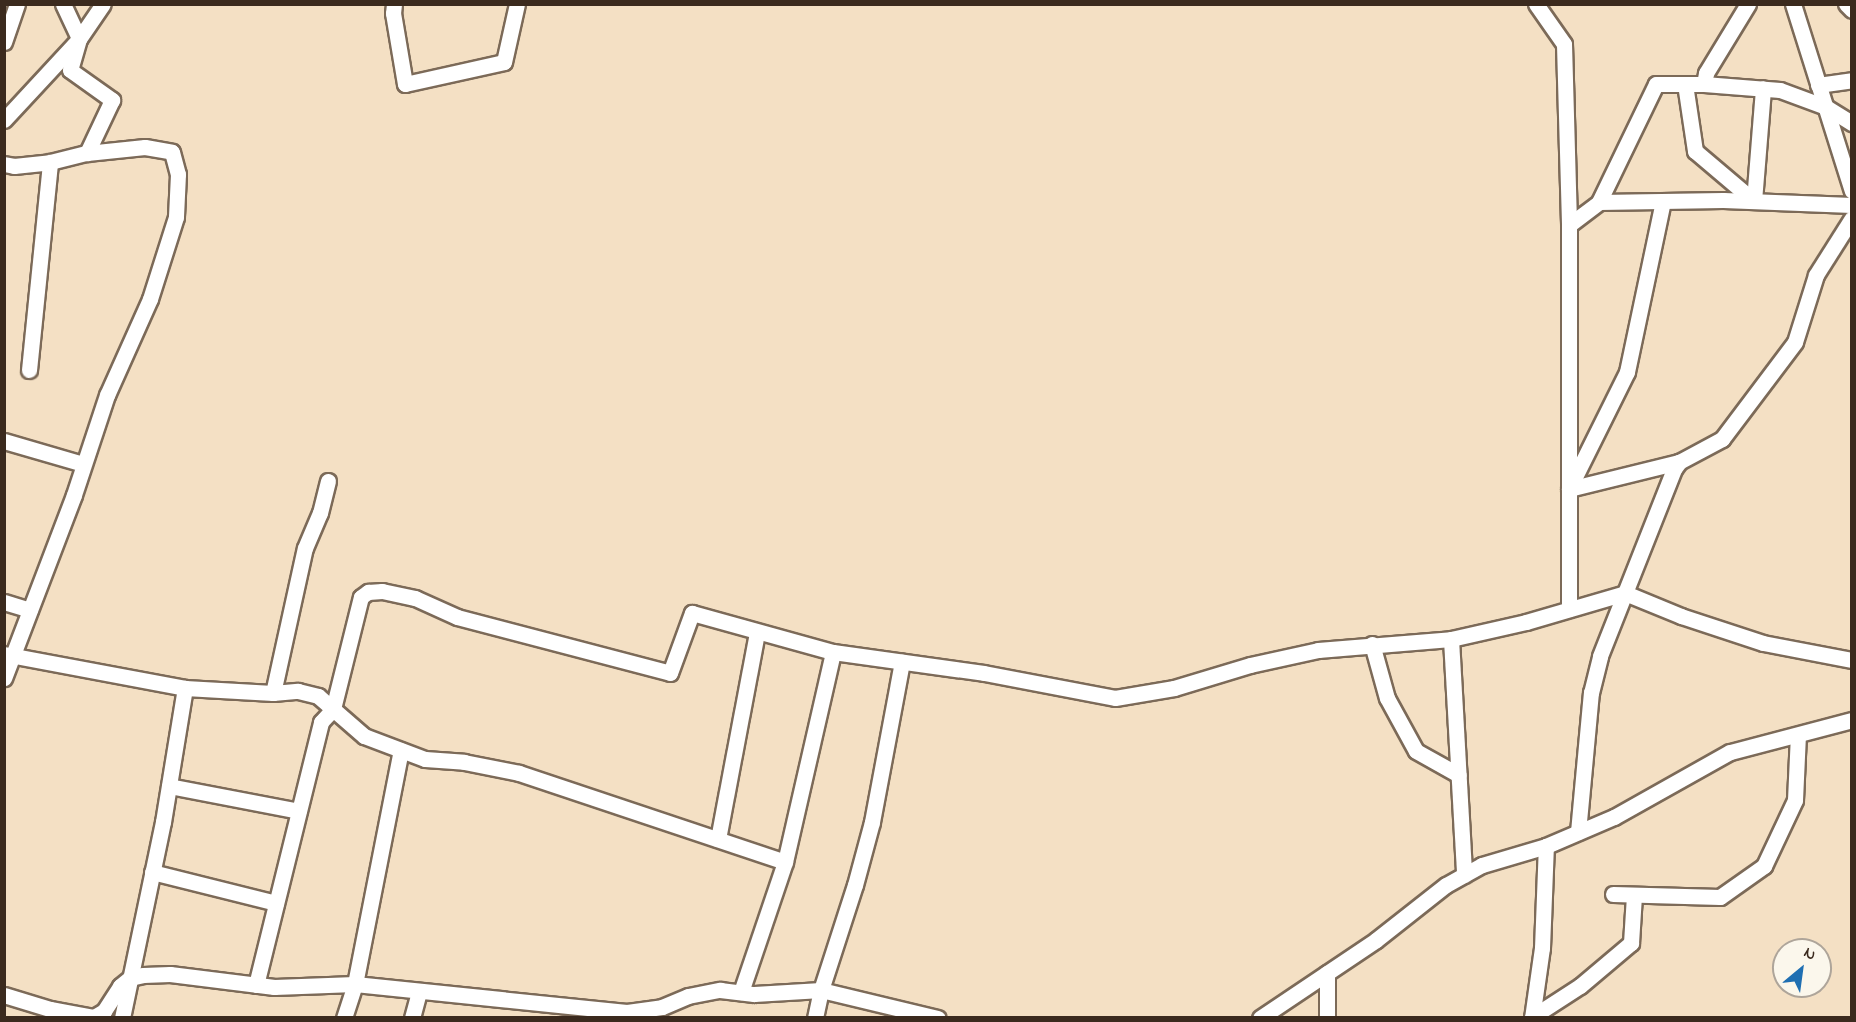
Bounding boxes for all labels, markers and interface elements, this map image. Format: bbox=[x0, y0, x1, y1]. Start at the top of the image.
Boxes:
north arrow bbox=[1772, 938, 1832, 998]
text: N bbox=[1799, 941, 1820, 967]

